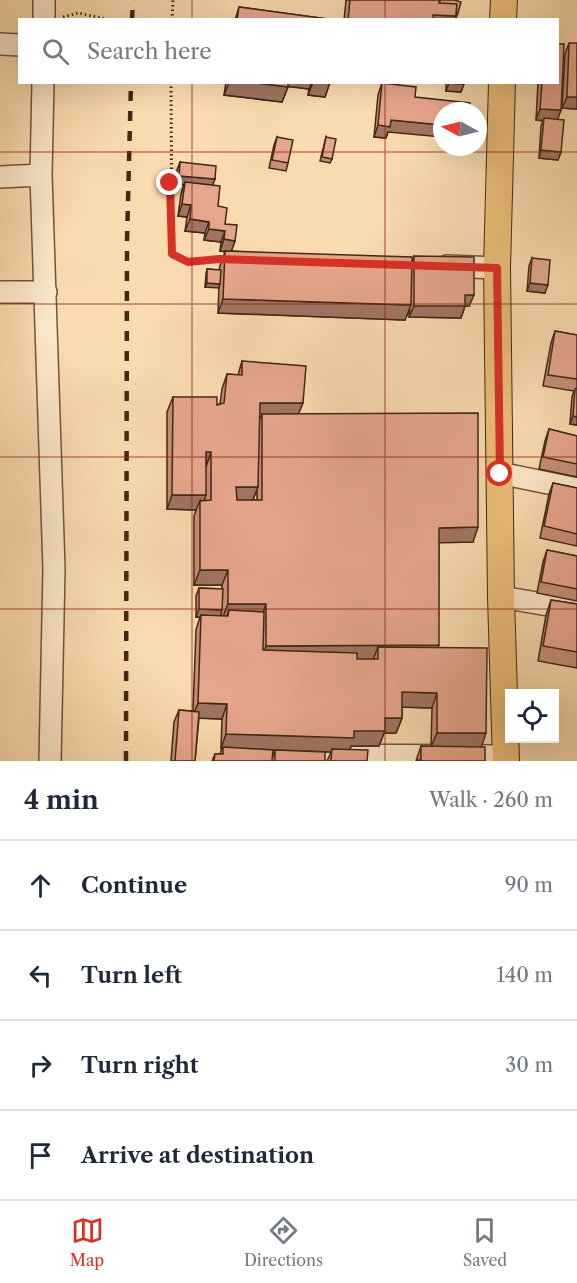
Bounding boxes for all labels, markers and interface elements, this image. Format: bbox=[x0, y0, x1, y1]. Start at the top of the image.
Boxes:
search box bbox=[18, 18, 559, 84]
icon: search bbox=[39, 35, 72, 68]
text: Search here bbox=[87, 38, 212, 65]
north arrow bbox=[433, 102, 487, 156]
route end bbox=[156, 169, 182, 195]
route start bbox=[486, 460, 512, 486]
map controls bbox=[505, 689, 559, 743]
button: locate bbox=[505, 689, 559, 743]
text: 4 min bbox=[24, 784, 99, 816]
text: Walk · 260 m bbox=[429, 788, 553, 812]
icon: ahead bbox=[24, 869, 57, 902]
text: Continue bbox=[81, 872, 187, 899]
text: 90 m bbox=[505, 873, 553, 897]
icon: left bbox=[24, 959, 57, 992]
text: Turn left bbox=[81, 962, 182, 989]
text: 140 m bbox=[496, 963, 553, 987]
icon: right bbox=[24, 1049, 57, 1082]
text: Turn right bbox=[81, 1052, 199, 1079]
text: 30 m bbox=[505, 1053, 553, 1077]
icon: arrive bbox=[24, 1139, 57, 1172]
text: Arrive at destination bbox=[81, 1142, 314, 1169]
tab: Map bbox=[70, 1214, 104, 1270]
tab: Directions bbox=[244, 1214, 323, 1270]
tab: Saved bbox=[463, 1214, 507, 1270]

